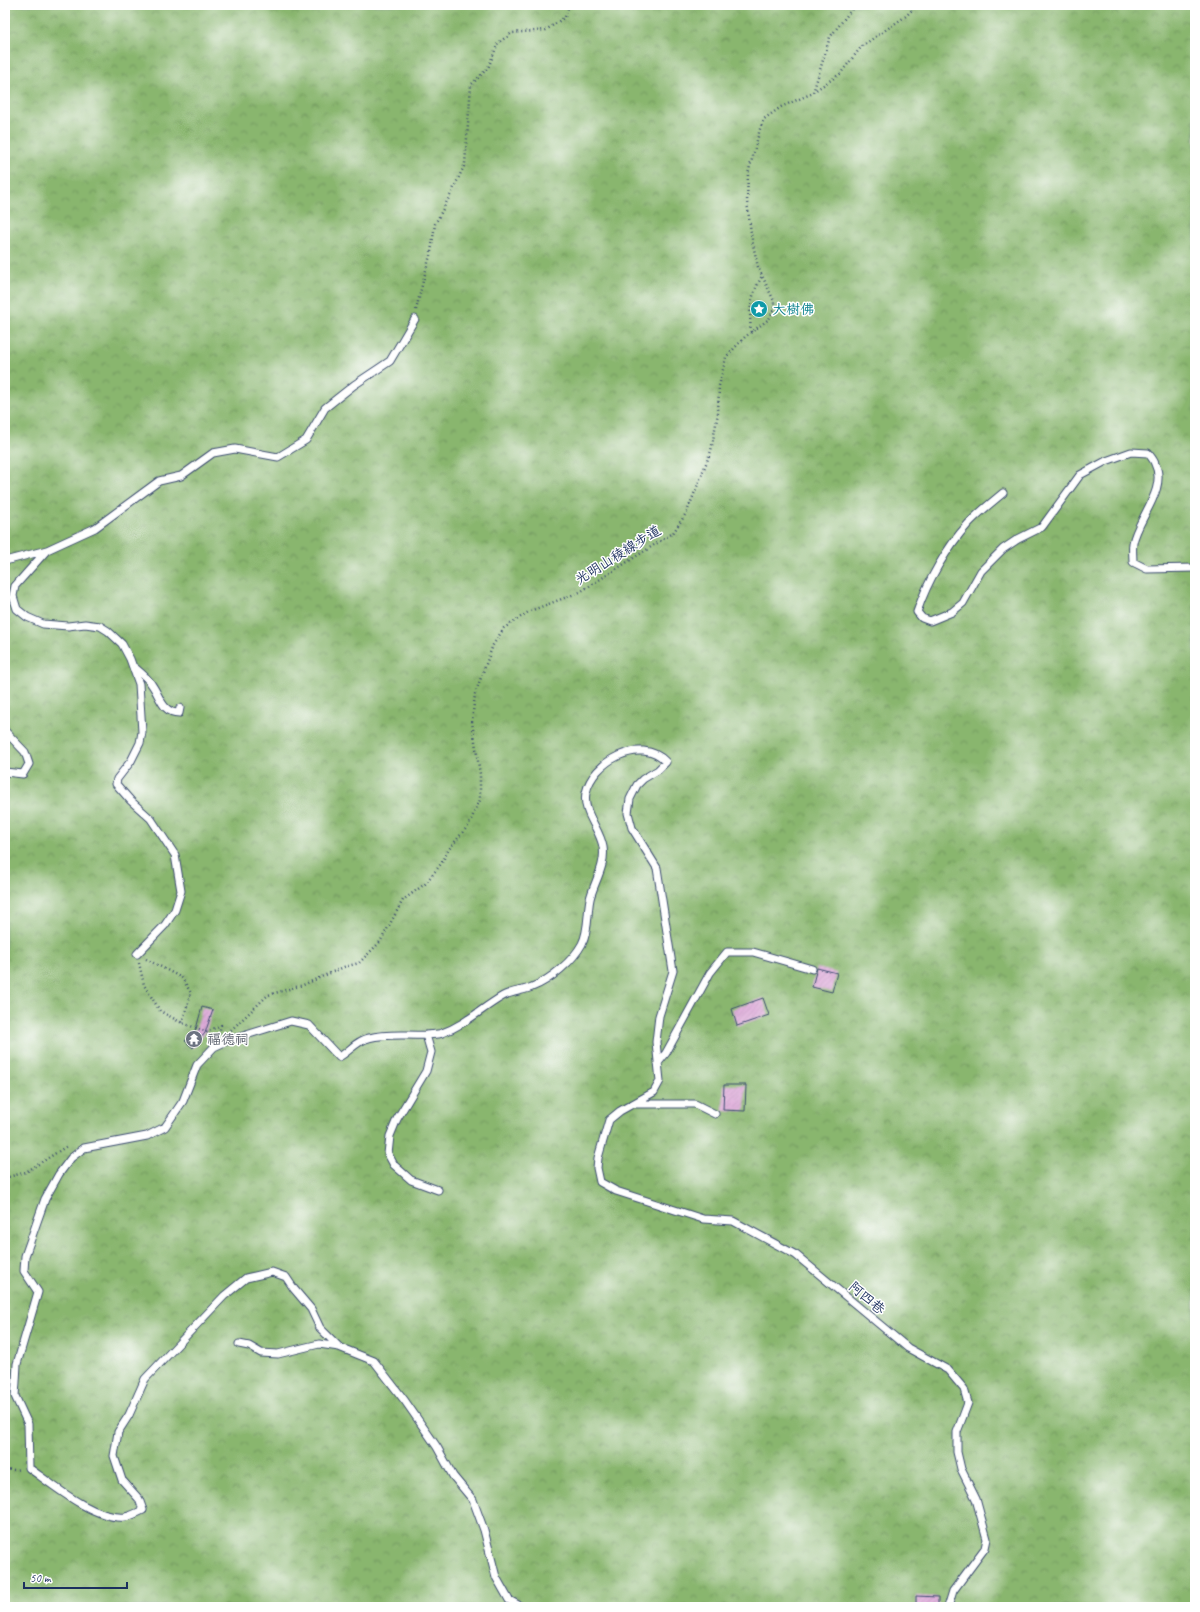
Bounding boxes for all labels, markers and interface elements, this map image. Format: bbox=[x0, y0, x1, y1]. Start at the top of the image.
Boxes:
place icon: 大樹佛 bbox=[749, 299, 769, 319]
place label: 大樹佛 bbox=[772, 301, 814, 318]
street label: 光明山稜線步道 bbox=[572, 522, 664, 588]
temple icon: 福德祠 bbox=[184, 1029, 204, 1049]
place label: 福德祠 bbox=[207, 1031, 249, 1048]
street label: 阿四巷 bbox=[845, 1278, 889, 1319]
scale bar bbox=[24, 1564, 127, 1590]
text: 50 m bbox=[30, 1570, 52, 1586]

